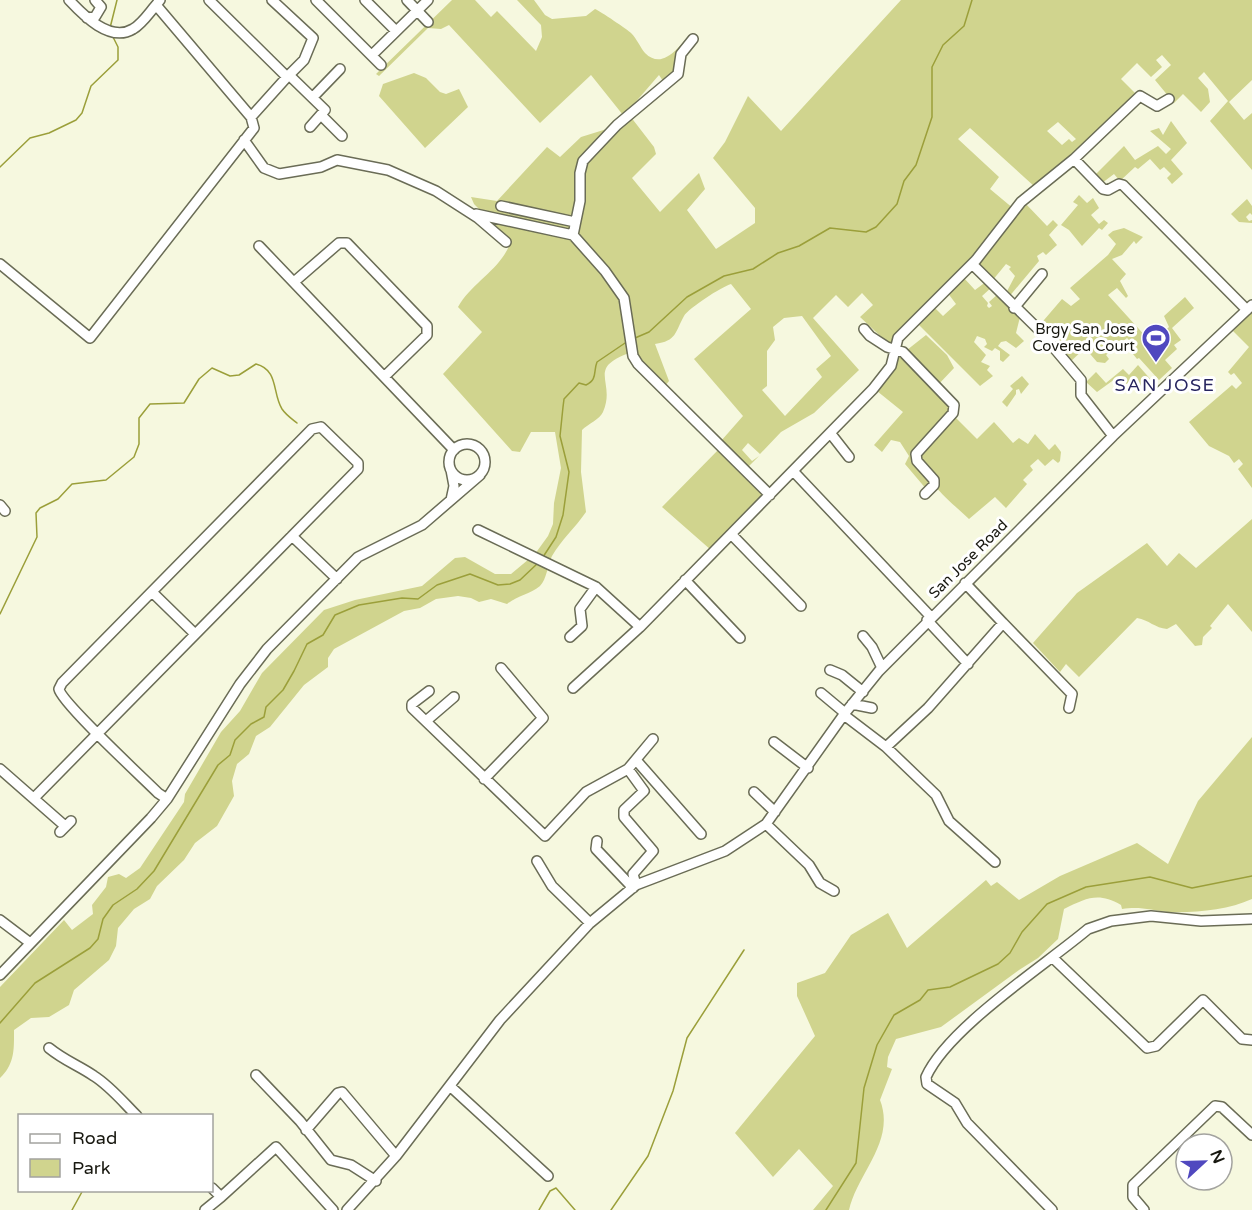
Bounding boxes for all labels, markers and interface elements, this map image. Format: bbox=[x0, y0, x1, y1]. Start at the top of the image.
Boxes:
place label: Brgy San Jose Covered Court bbox=[1032, 320, 1135, 355]
sports icon: Brgy San Jose Covered Court bbox=[1140, 322, 1172, 364]
district label: SAN JOSE bbox=[1114, 374, 1216, 396]
street label: San Jose Road bbox=[925, 516, 1011, 602]
legend bbox=[18, 1114, 213, 1192]
text: Road bbox=[72, 1127, 117, 1149]
north arrow bbox=[1174, 1132, 1234, 1192]
text: N bbox=[1205, 1147, 1229, 1166]
text: Park bbox=[72, 1157, 111, 1179]

